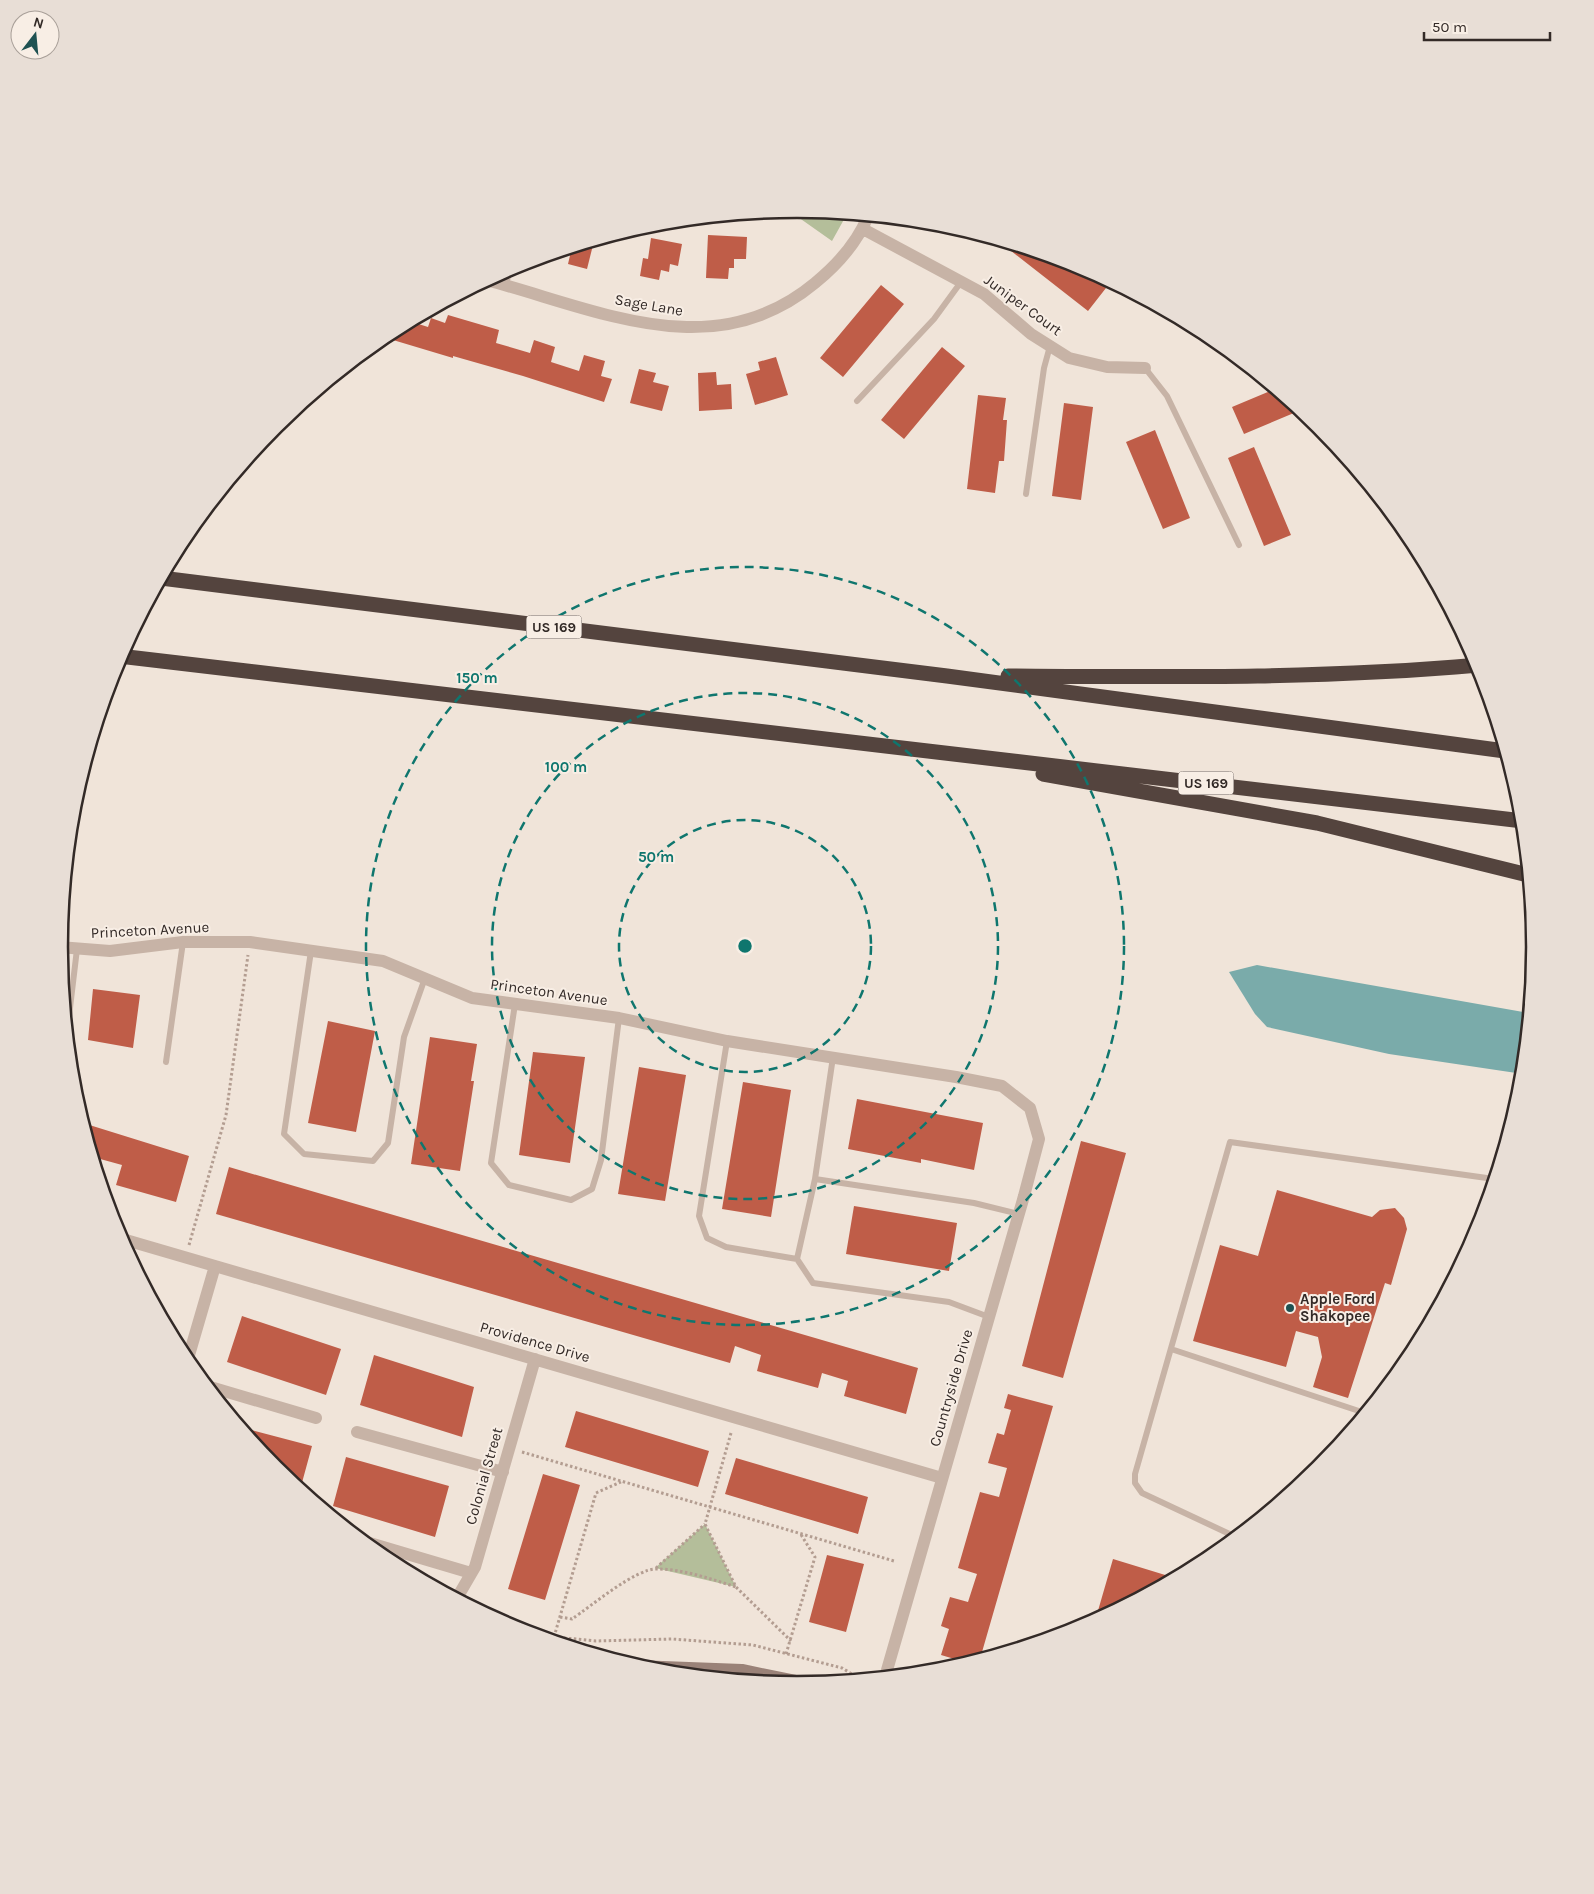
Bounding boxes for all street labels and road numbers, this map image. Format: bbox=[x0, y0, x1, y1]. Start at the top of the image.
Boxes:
street label: Juniper Court bbox=[981, 271, 1066, 339]
street label: Sage Lane bbox=[613, 290, 685, 320]
road number: US 169 bbox=[526, 616, 582, 638]
road number: US 169 bbox=[1178, 771, 1234, 794]
street label: Princeton Avenue bbox=[90, 918, 210, 942]
street label: Princeton Avenue bbox=[489, 975, 609, 1009]
street label: Providence Drive bbox=[478, 1318, 592, 1366]
street label: Countryside Drive bbox=[926, 1327, 976, 1449]
street label: Colonial Street bbox=[461, 1425, 507, 1527]

